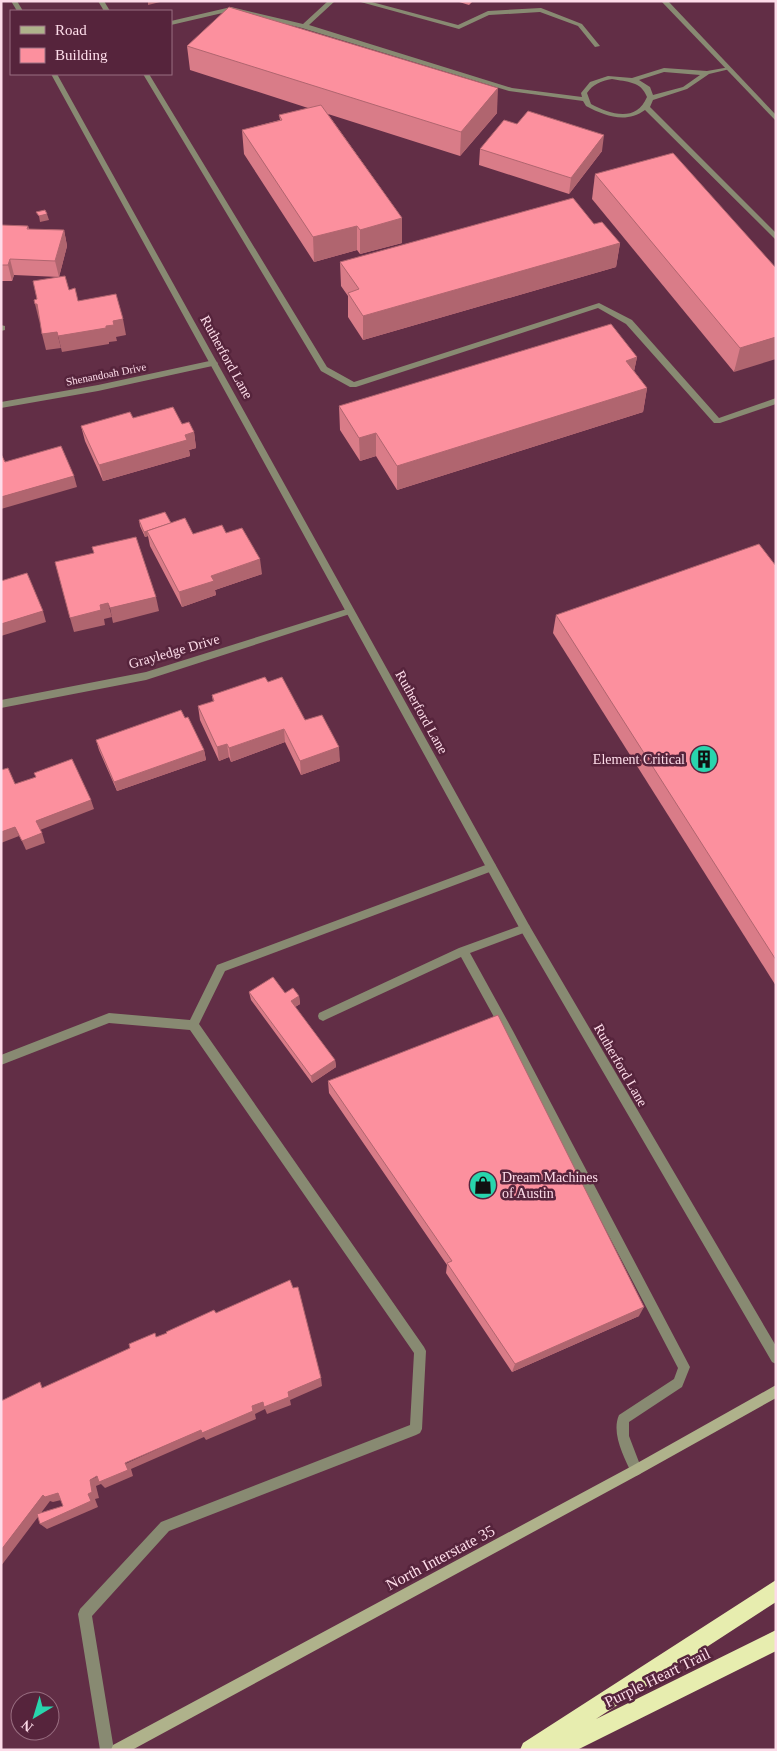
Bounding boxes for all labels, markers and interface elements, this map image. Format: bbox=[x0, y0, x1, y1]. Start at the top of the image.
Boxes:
legend bbox=[10, 10, 172, 75]
text: Road bbox=[55, 22, 87, 38]
text: Building bbox=[55, 47, 108, 63]
street label: Rutherford Lane bbox=[197, 313, 256, 402]
street label: Shenandoah Drive bbox=[65, 360, 147, 388]
street label: Grayledge Drive bbox=[127, 631, 221, 672]
street label: Rutherford Lane bbox=[392, 668, 451, 757]
building icon: Element Critical bbox=[689, 744, 719, 774]
place label: Element Critical bbox=[593, 752, 685, 767]
street label: Rutherford Lane bbox=[591, 1021, 650, 1109]
shop icon: Dream Machines of Austin bbox=[468, 1170, 498, 1200]
place label: Dream Machines of Austin bbox=[502, 1170, 598, 1201]
street label: North Interstate 35 bbox=[383, 1522, 498, 1593]
street label: Purple Heart Trail bbox=[602, 1644, 714, 1711]
north arrow bbox=[10, 1691, 60, 1741]
text: N bbox=[19, 1717, 36, 1735]

